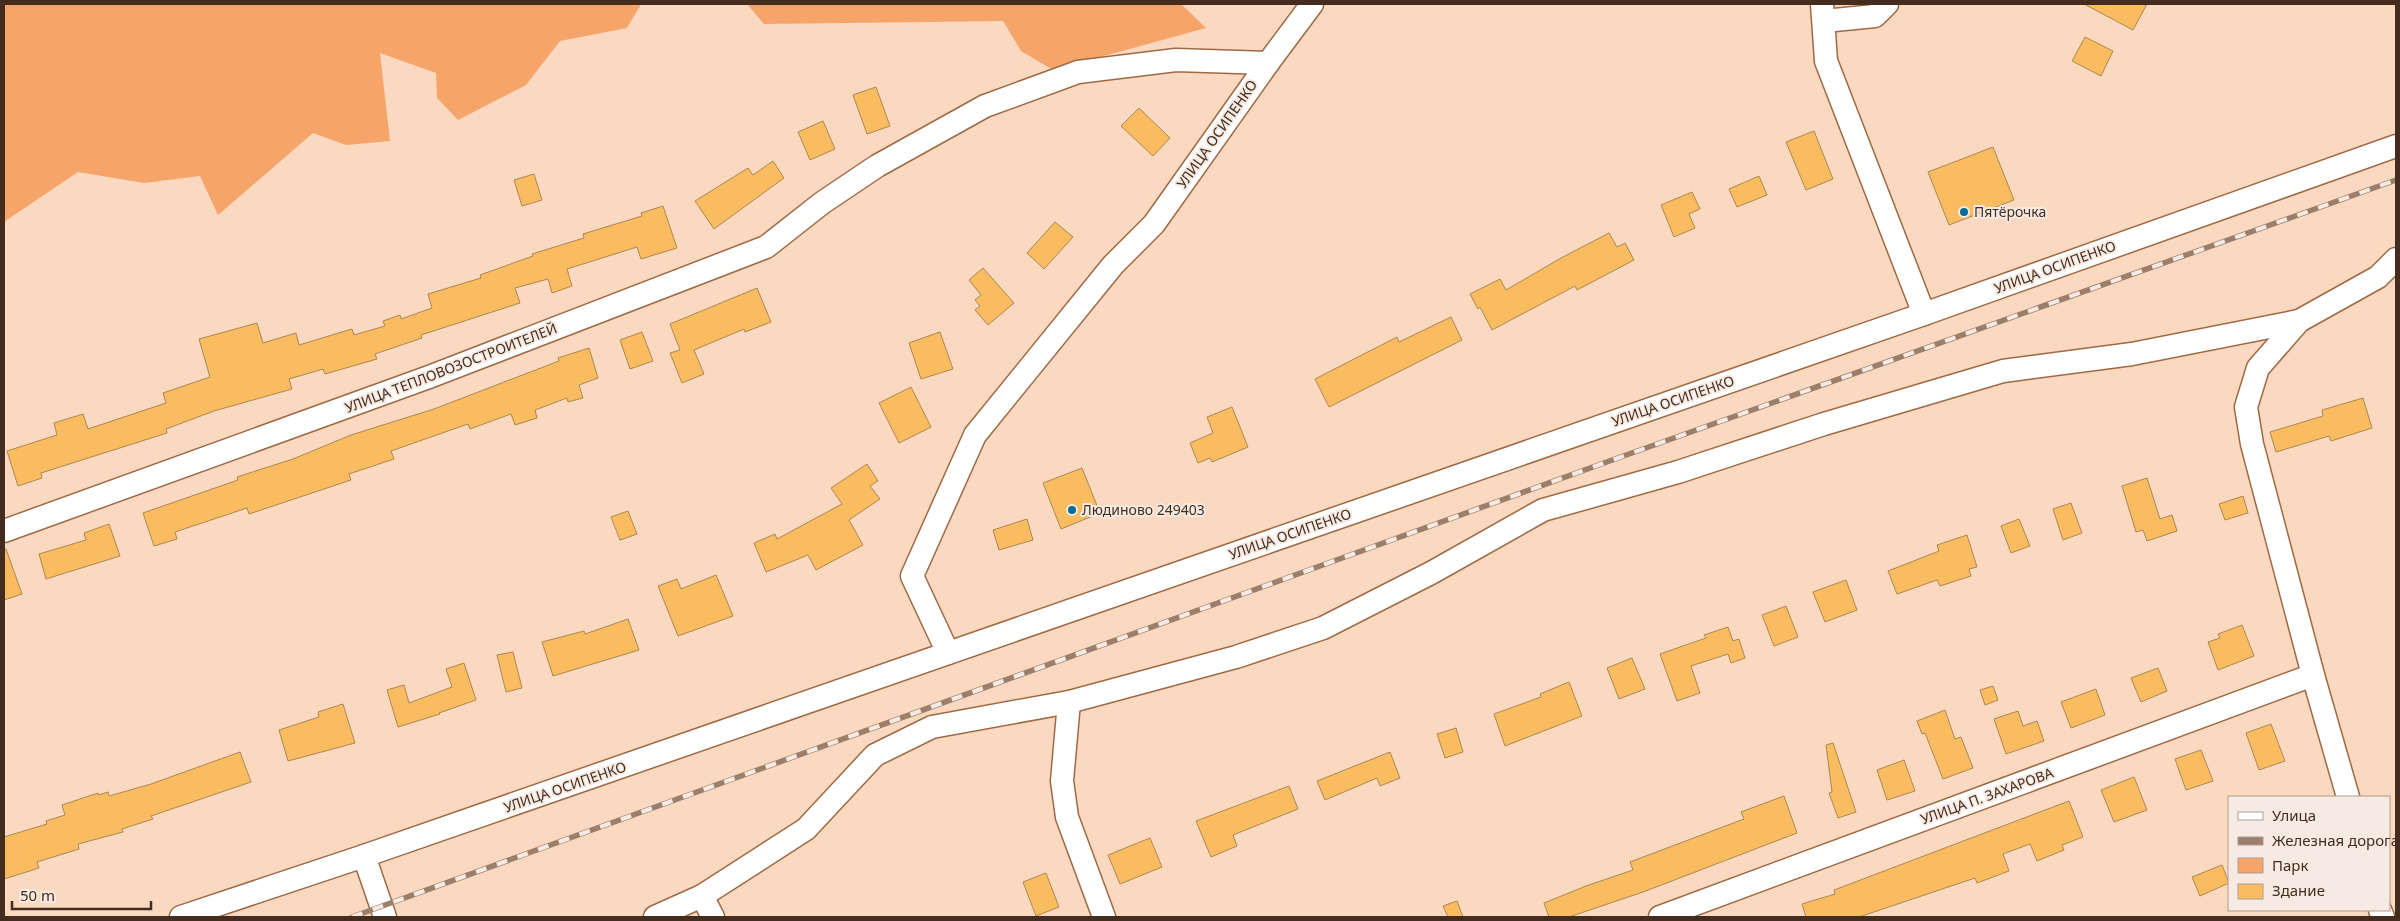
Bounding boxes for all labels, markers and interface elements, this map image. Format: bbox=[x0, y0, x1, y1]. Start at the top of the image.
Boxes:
street label: УЛИЦА ОСИПЕНКО bbox=[1172, 76, 1261, 192]
place label: Пятёрочка bbox=[1974, 202, 2046, 221]
marker: Пятёрочка bbox=[1958, 206, 1970, 218]
street label: УЛИЦА ОСИПЕНКО bbox=[1991, 236, 2118, 297]
street label: УЛИЦА ТЕПЛОВОЗОСТРОИТЕЛЕЙ bbox=[342, 318, 559, 417]
street label: УЛИЦА ОСИПЕНКО bbox=[1609, 371, 1737, 430]
place label: Людиново 249403 bbox=[1082, 500, 1205, 519]
marker: Людиново 249403 bbox=[1066, 504, 1078, 516]
street label: УЛИЦА ОСИПЕНКО bbox=[1226, 504, 1354, 563]
street label: УЛИЦА ОСИПЕНКО bbox=[501, 757, 629, 816]
street label: УЛИЦА П. ЗАХАРОВА bbox=[1918, 763, 2056, 828]
legend bbox=[2228, 796, 2390, 911]
text: Улица bbox=[2272, 805, 2316, 825]
text: Железная дорога bbox=[2272, 830, 2399, 850]
text: Парк bbox=[2272, 855, 2308, 875]
scale bar bbox=[12, 878, 151, 910]
text: Здание bbox=[2272, 880, 2325, 900]
text: 50 m bbox=[20, 885, 55, 905]

